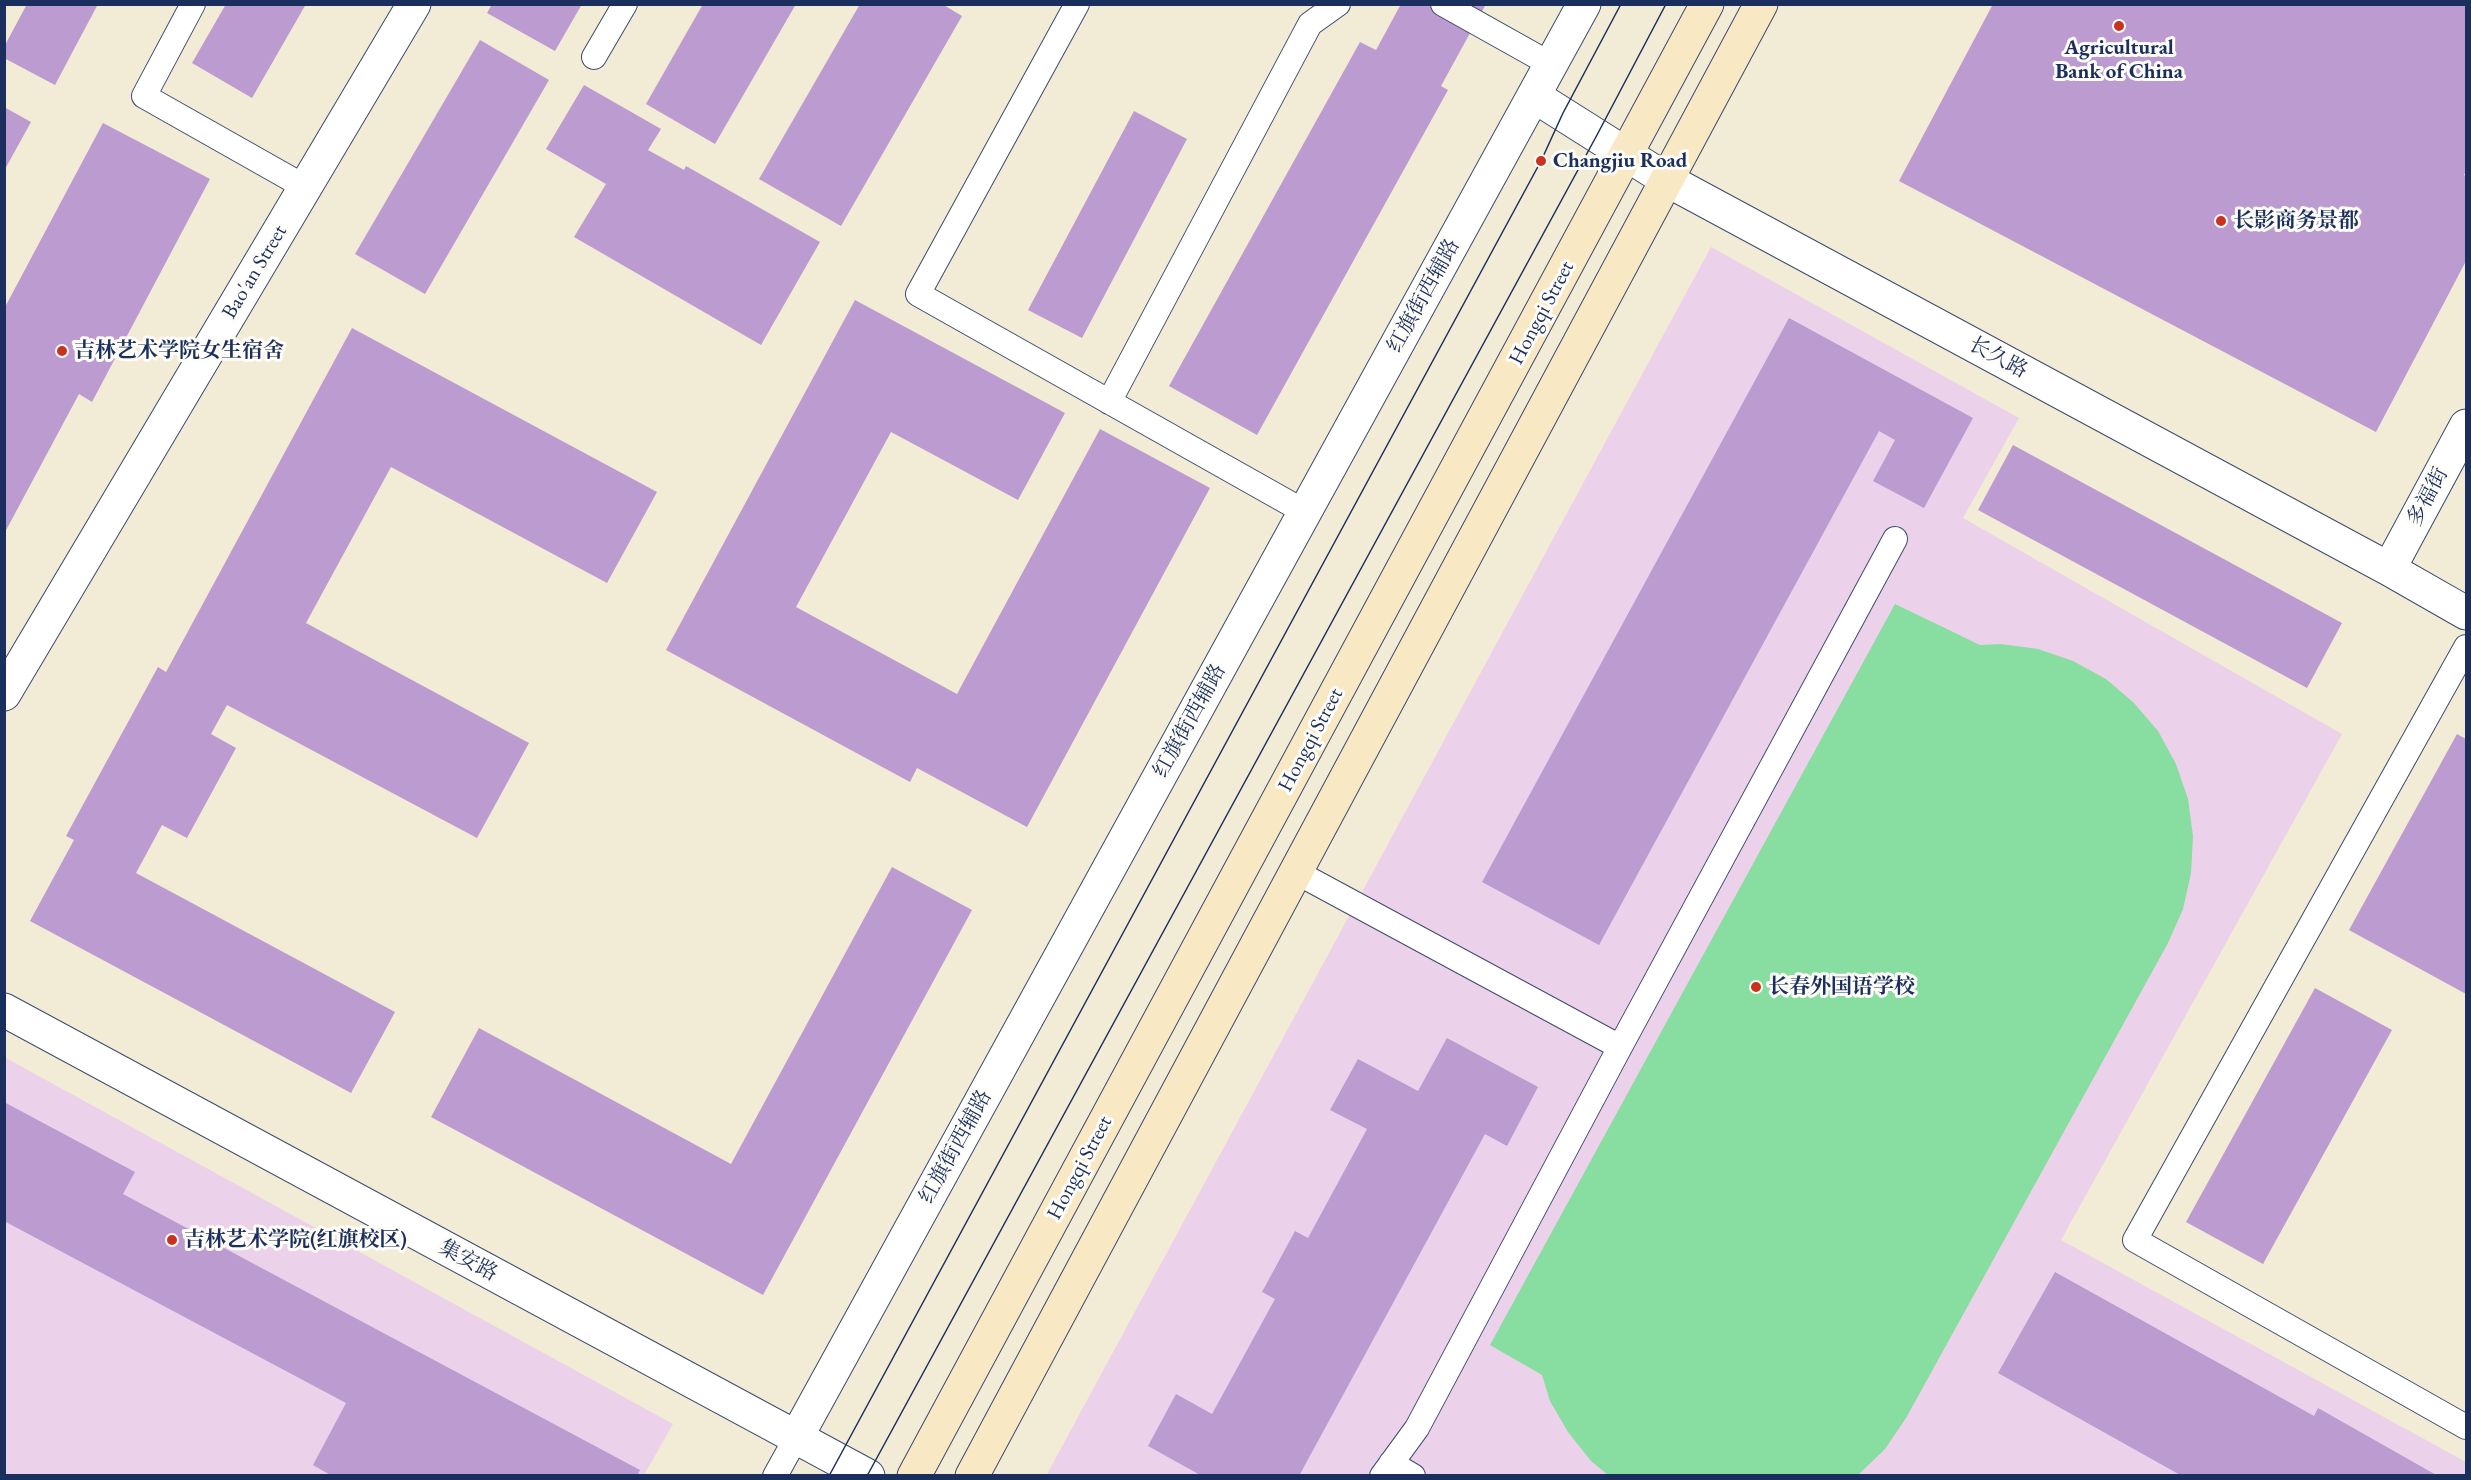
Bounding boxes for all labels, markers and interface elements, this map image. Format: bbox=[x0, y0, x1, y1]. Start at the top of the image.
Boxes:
marker: Agricultural Bank of China bbox=[2112, 19, 2126, 33]
place label: Agricultural Bank of China bbox=[2055, 35, 2183, 85]
place label: Changjiu Road bbox=[1553, 148, 1687, 174]
marker: Changjiu Road bbox=[1534, 154, 1548, 168]
place label: 长影商务景都 bbox=[2233, 208, 2359, 234]
marker: 长影商务景都 bbox=[2214, 214, 2228, 228]
street label: Bao'an Street bbox=[217, 220, 293, 324]
street label: 红旗街西辅路 bbox=[1382, 235, 1466, 357]
street label: Hongqi Street bbox=[1504, 257, 1580, 369]
street label: 长久路 bbox=[1964, 332, 2032, 384]
place label: 吉林艺术学院女生宿舍 bbox=[74, 338, 284, 364]
marker: 吉林艺术学院女生宿舍 bbox=[55, 344, 69, 358]
street label: 多福街 bbox=[2402, 463, 2454, 531]
street label: 红旗街西辅路 bbox=[1148, 660, 1232, 782]
street label: Hongqi Street bbox=[1273, 684, 1349, 796]
place label: 长春外国语学校 bbox=[1768, 974, 1915, 1000]
marker: 长春外国语学校 bbox=[1749, 980, 1763, 994]
street label: 红旗街西辅路 bbox=[914, 1086, 998, 1208]
street label: Hongqi Street bbox=[1042, 1112, 1118, 1224]
place label: 吉林艺术学院(红旗校区) bbox=[184, 1227, 407, 1253]
marker: 吉林艺术学院(红旗校区) bbox=[165, 1233, 179, 1247]
street label: 集安路 bbox=[434, 1235, 502, 1287]

